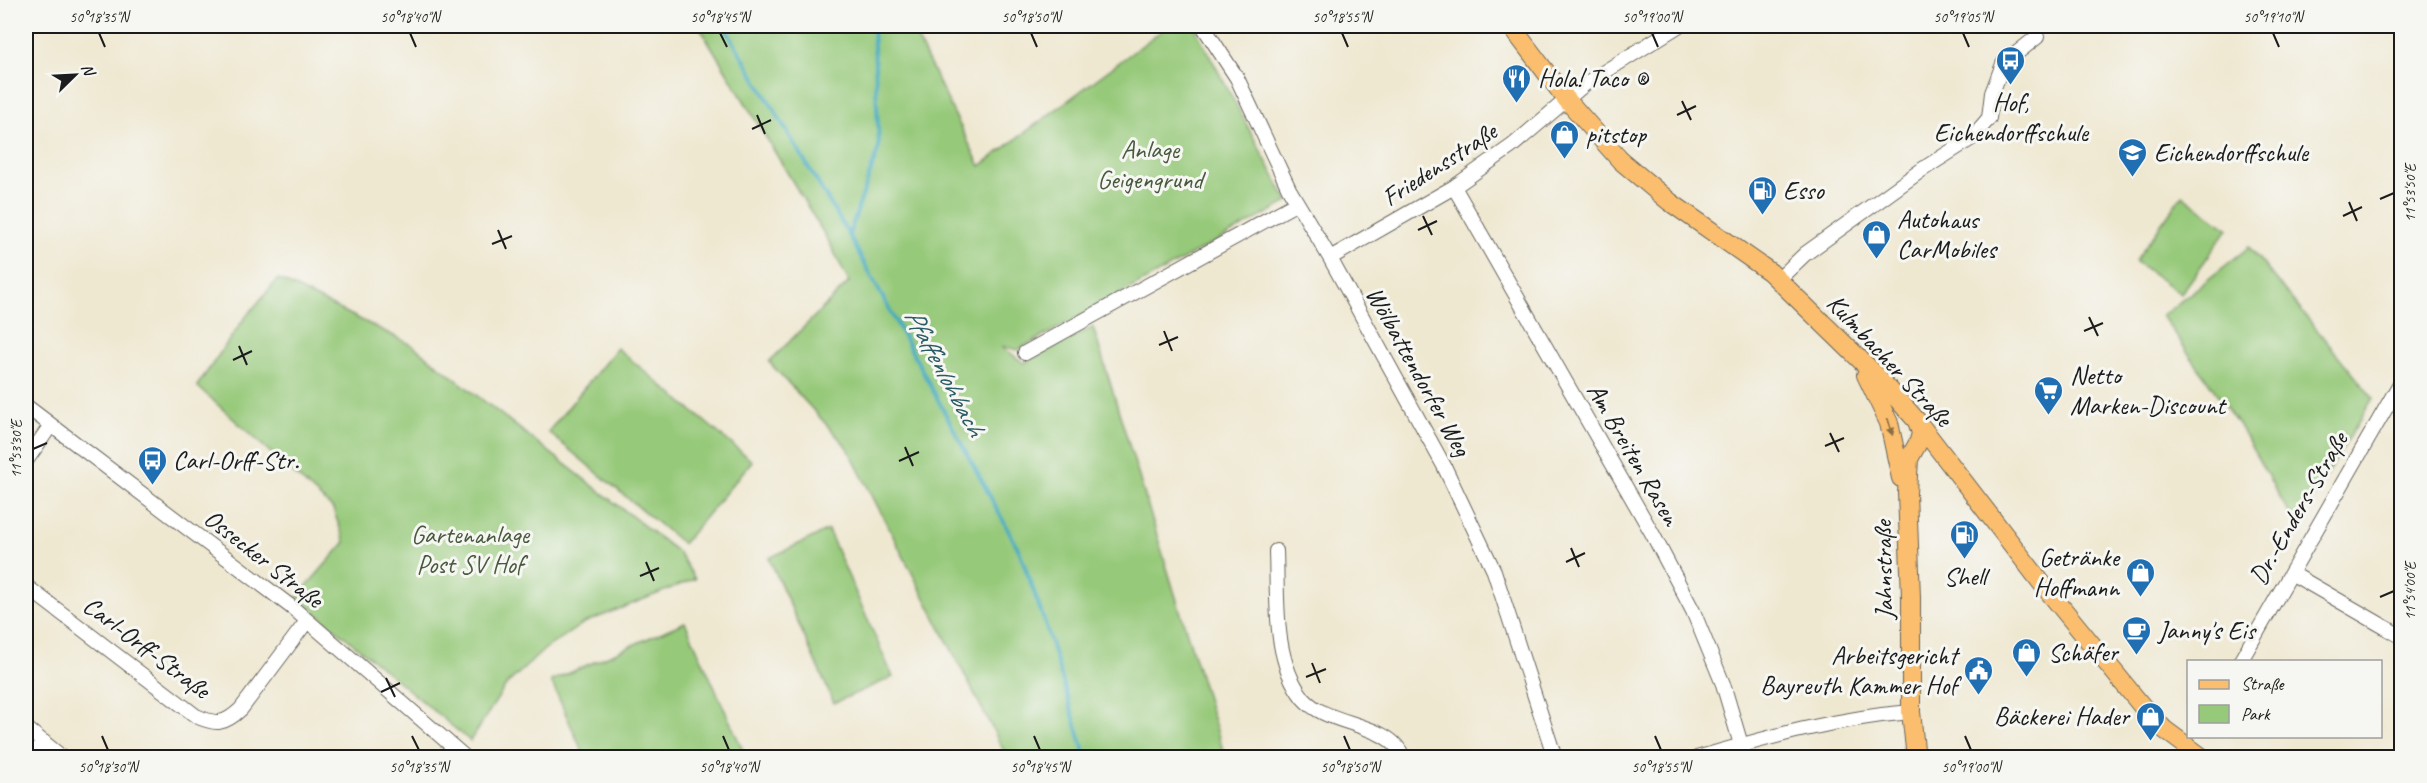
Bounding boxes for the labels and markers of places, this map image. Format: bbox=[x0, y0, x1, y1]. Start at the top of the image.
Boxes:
bus stop icon: Hof, Eichendorffschule bbox=[1995, 44, 2027, 86]
restaurant icon: Hola! Taco ® bbox=[1501, 62, 1533, 104]
place label: Hola! Taco ® bbox=[1538, 62, 1650, 95]
place label: Hof, Eichendorffschule bbox=[1934, 86, 2090, 149]
shop icon: pitstop bbox=[1549, 118, 1581, 160]
place label: pitstop bbox=[1586, 118, 1648, 151]
school or university icon: Eichendorffschule bbox=[2117, 136, 2149, 178]
place label: Eichendorffschule bbox=[2154, 136, 2309, 169]
fuel station icon: Esso bbox=[1746, 174, 1778, 216]
place label: Esso bbox=[1783, 174, 1825, 207]
place label: Autohaus CarMobiles bbox=[1897, 203, 1998, 266]
shop icon: Autohaus CarMobiles bbox=[1860, 218, 1892, 260]
place label: Netto Marken-Discount bbox=[2070, 359, 2227, 422]
supermarket icon: Netto Marken-Discount bbox=[2033, 374, 2065, 416]
bus stop icon: Carl-Orff-Str. bbox=[136, 444, 168, 486]
place label: Carl-Orff-Str. bbox=[173, 444, 300, 477]
fuel station icon: Shell bbox=[1949, 518, 1981, 560]
place label: Getränke Hoffmann bbox=[2034, 541, 2122, 604]
shop icon: Getränke Hoffmann bbox=[2124, 556, 2156, 598]
place label: Shell bbox=[1944, 560, 1991, 593]
cafe icon: Janny's Eis bbox=[2121, 614, 2153, 656]
place label: Janny's Eis bbox=[2156, 614, 2257, 647]
shop icon: Schäfer bbox=[2011, 636, 2043, 678]
place label: Schäfer bbox=[2048, 636, 2120, 669]
place label: Arbeitsgericht Bayreuth Kammer Hof bbox=[1760, 639, 1962, 702]
public building icon: Arbeitsgericht Bayreuth Kammer Hof bbox=[1962, 654, 1994, 696]
place label: Bäckerei Hader bbox=[1994, 700, 2131, 733]
shop icon: Bäckerei Hader bbox=[2134, 700, 2166, 742]

